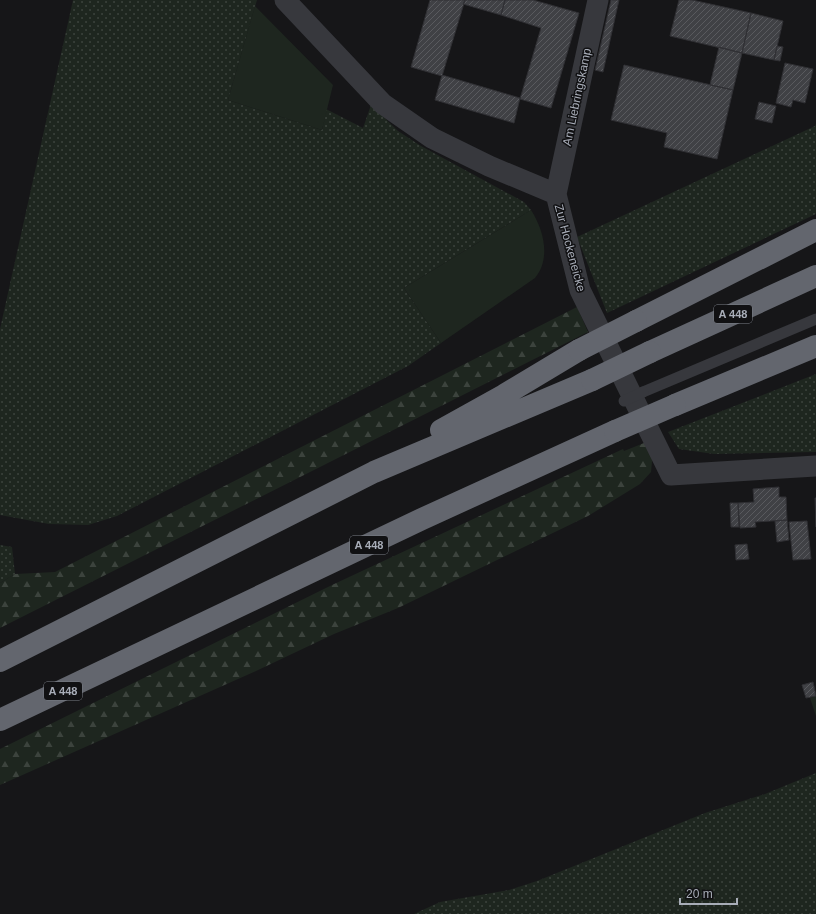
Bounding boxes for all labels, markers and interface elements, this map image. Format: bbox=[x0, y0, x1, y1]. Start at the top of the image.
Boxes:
street label: Am Liebringskamp bbox=[560, 47, 594, 147]
street label: Zur Hockeneicke bbox=[552, 203, 588, 294]
road number: A 448 bbox=[714, 305, 752, 323]
road number: A 448 bbox=[350, 536, 388, 554]
road number: A 448 bbox=[44, 682, 82, 700]
scale bar bbox=[680, 880, 737, 906]
text: 20 m bbox=[686, 887, 713, 901]

